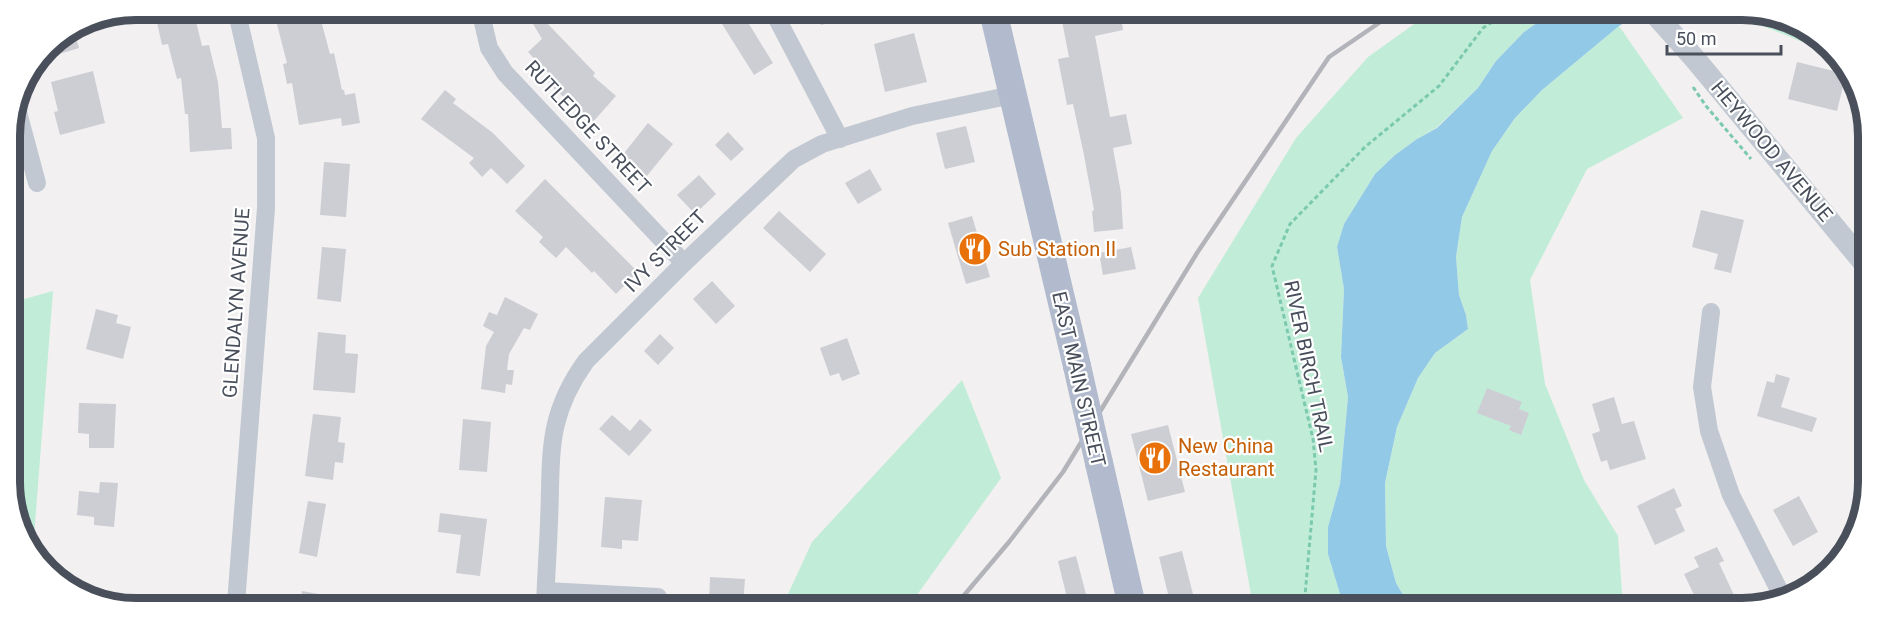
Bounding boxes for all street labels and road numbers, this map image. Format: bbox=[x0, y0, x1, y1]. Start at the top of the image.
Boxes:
street label: RUTLEDGE STREET bbox=[520, 55, 656, 199]
street label: HEYWOOD AVENUE bbox=[1706, 76, 1838, 226]
street label: IVY STREET bbox=[619, 205, 711, 297]
street label: GLENDALYN AVENUE bbox=[217, 207, 255, 399]
street label: RIVER BIRCH TRAIL bbox=[1279, 278, 1339, 454]
street label: EAST MAIN STREET bbox=[1047, 289, 1111, 469]

